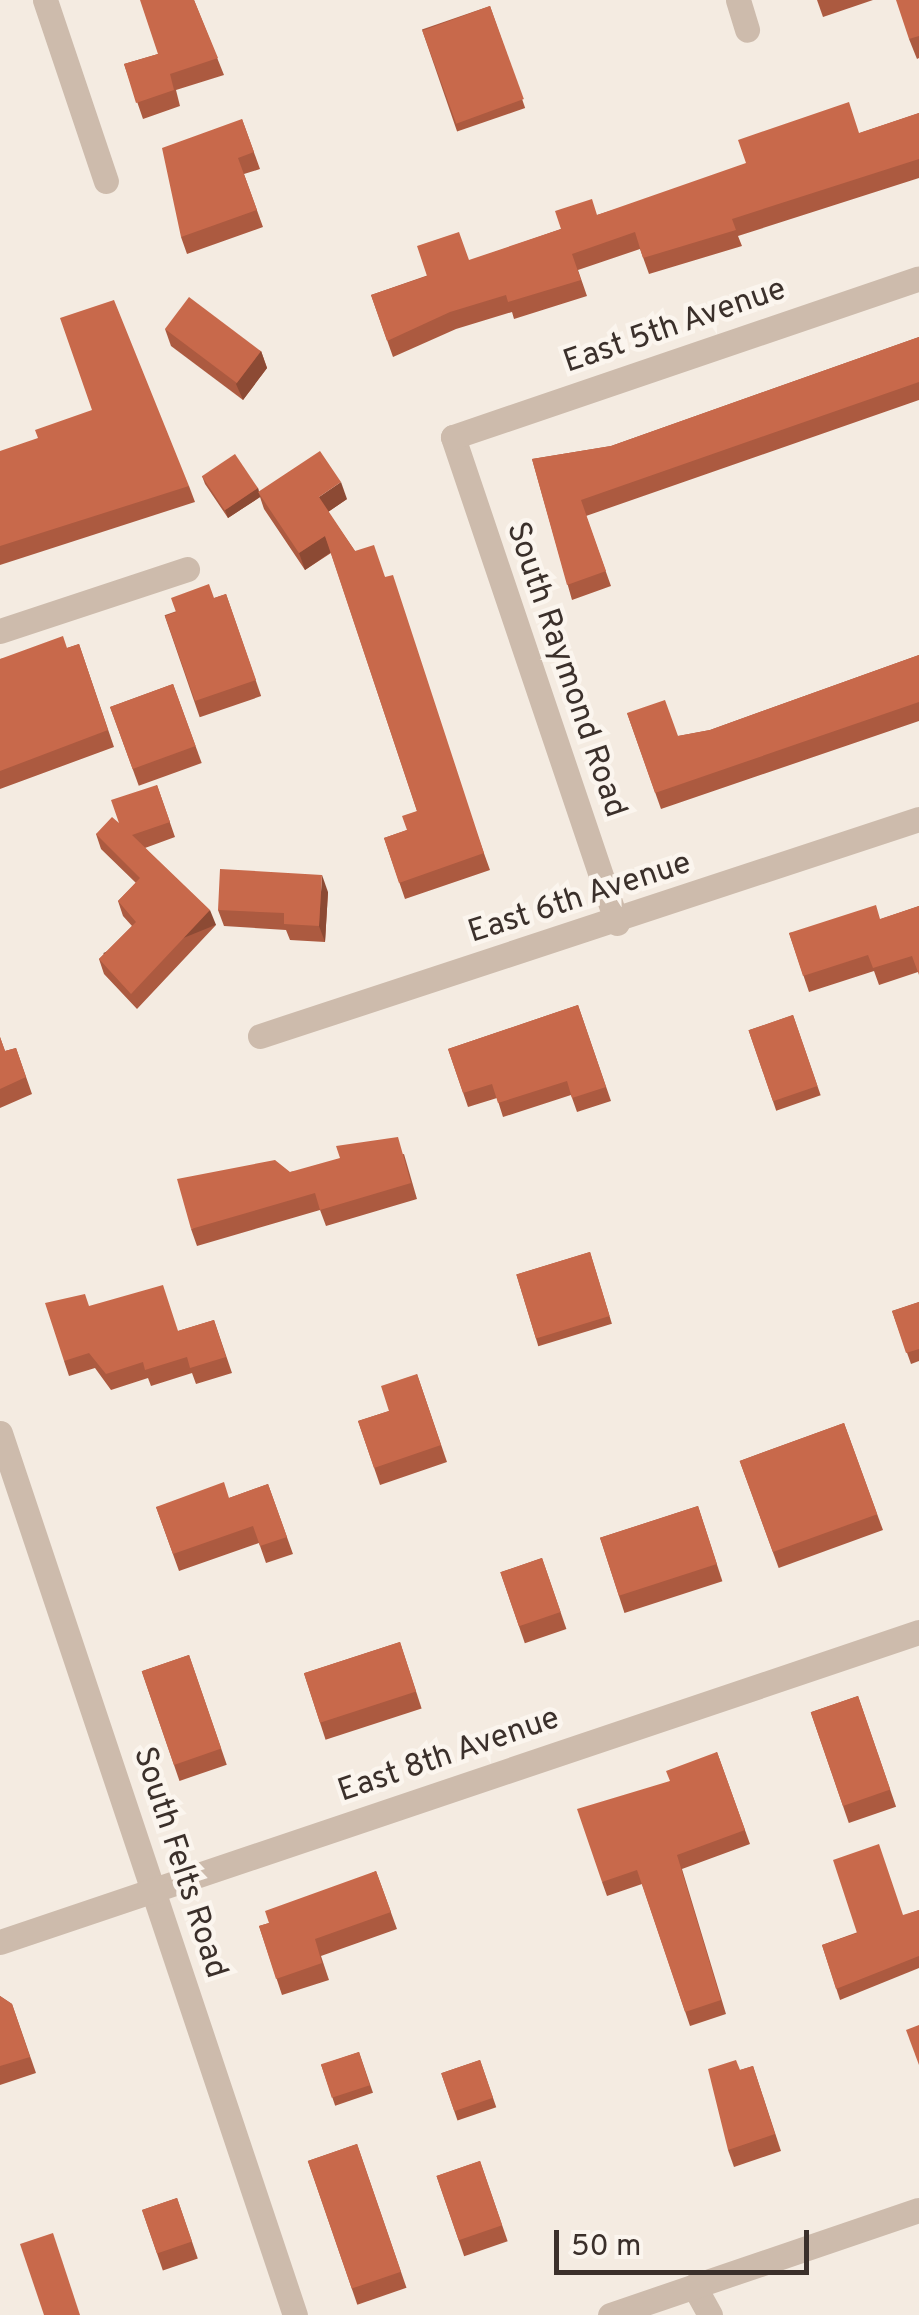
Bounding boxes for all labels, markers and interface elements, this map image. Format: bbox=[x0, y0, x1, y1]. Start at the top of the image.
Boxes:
street label: East 5th Avenue bbox=[558, 271, 792, 383]
street label: South Raymond Road bbox=[496, 517, 634, 823]
street label: East 6th Avenue bbox=[463, 845, 697, 953]
street label: East 8th Avenue bbox=[333, 1700, 565, 1812]
street label: South Felts Road bbox=[124, 1743, 234, 1983]
scale bar bbox=[559, 2210, 814, 2272]
text: 50 m bbox=[571, 2229, 641, 2266]

